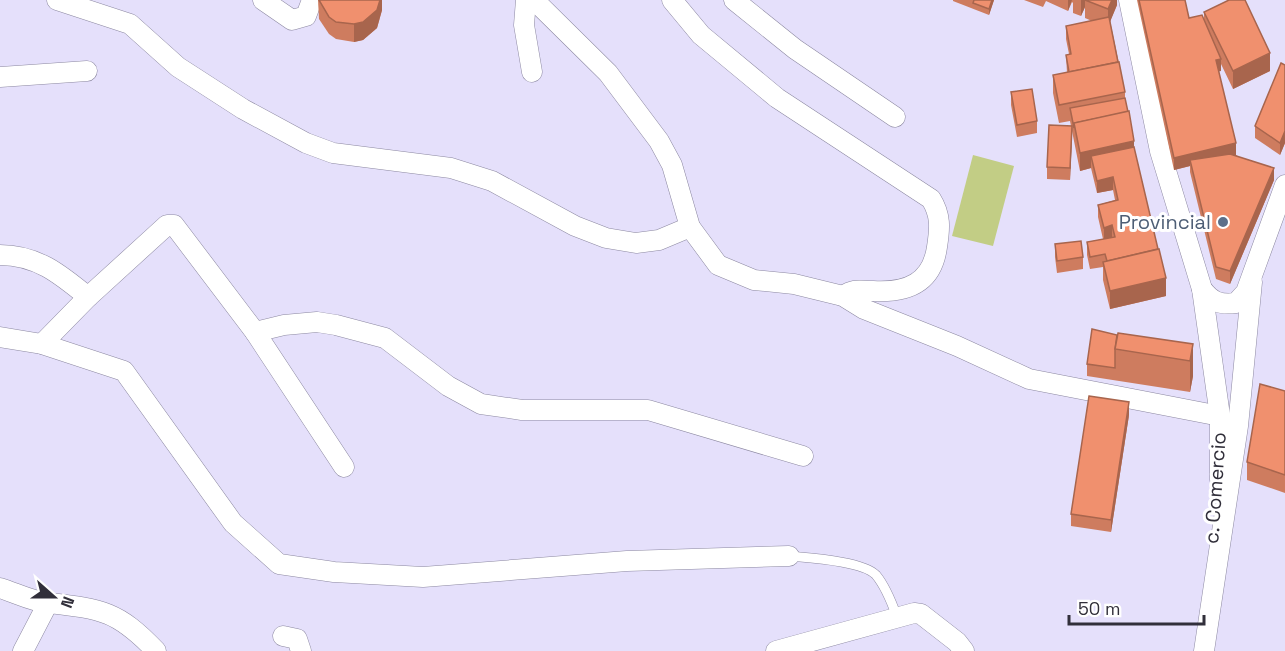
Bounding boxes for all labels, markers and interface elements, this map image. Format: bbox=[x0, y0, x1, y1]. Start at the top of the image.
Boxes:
place label: Provincial bbox=[1119, 209, 1211, 235]
marker: Provincial bbox=[1216, 215, 1230, 229]
street label: c. Comercio bbox=[1198, 431, 1232, 545]
north arrow bbox=[24, 567, 84, 627]
scale bar bbox=[1069, 588, 1204, 626]
text: N bbox=[56, 593, 79, 611]
text: 50 m bbox=[1078, 597, 1120, 620]

